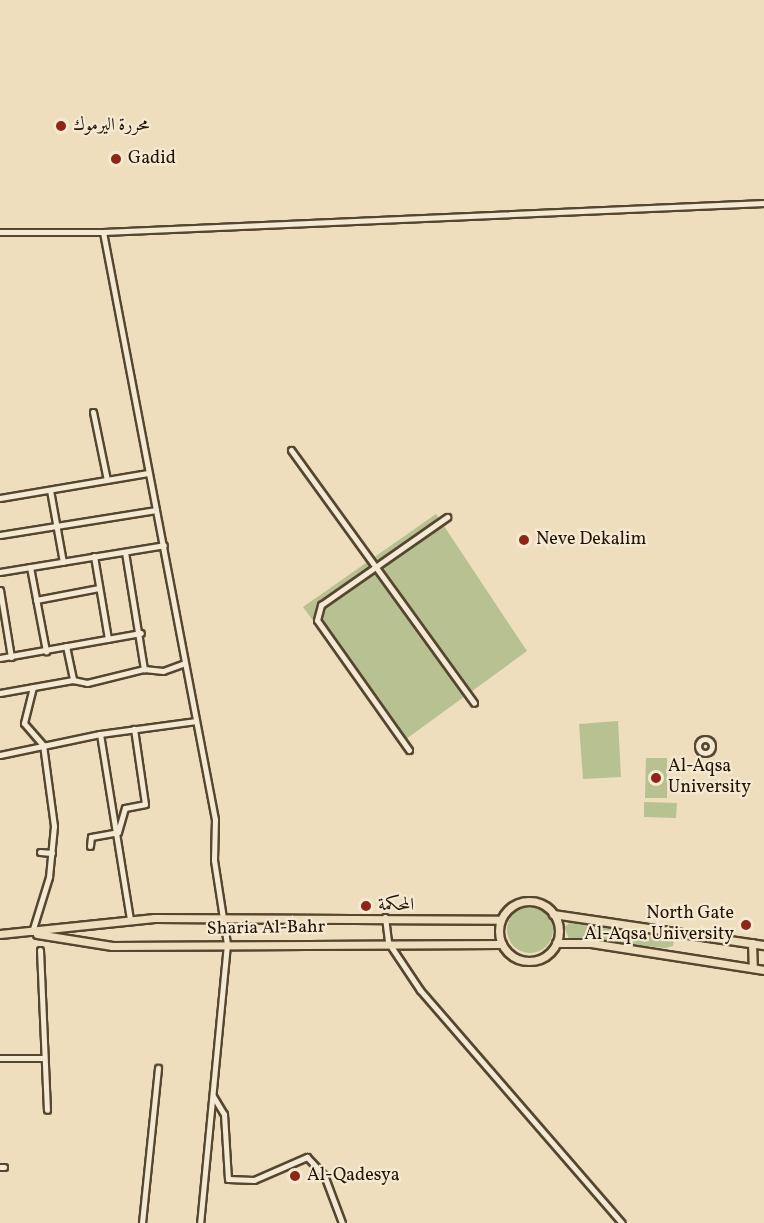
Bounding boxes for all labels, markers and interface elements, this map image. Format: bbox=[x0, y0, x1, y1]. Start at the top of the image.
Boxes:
place label: محررة اليرموك bbox=[73, 115, 149, 137]
marker: محررة اليرموك bbox=[54, 119, 68, 133]
place label: Gadid bbox=[128, 148, 176, 170]
marker: Gadid bbox=[109, 152, 123, 166]
place label: Neve Dekalim bbox=[536, 529, 646, 551]
marker: Neve Dekalim bbox=[517, 533, 531, 547]
place label: Al-Aqsa University bbox=[668, 757, 751, 800]
marker: Al-Aqsa University bbox=[649, 771, 663, 785]
place label: المحكمة bbox=[378, 895, 414, 917]
marker: المحكمة bbox=[359, 899, 373, 913]
place label: North Gate Al-Aqsa University bbox=[584, 904, 734, 946]
street label: Sharia Al-Bahr bbox=[206, 917, 326, 941]
marker: North Gate Al-Aqsa University bbox=[739, 918, 753, 932]
place label: Al-Qadesya bbox=[307, 1165, 400, 1187]
marker: Al-Qadesya bbox=[288, 1169, 302, 1183]

